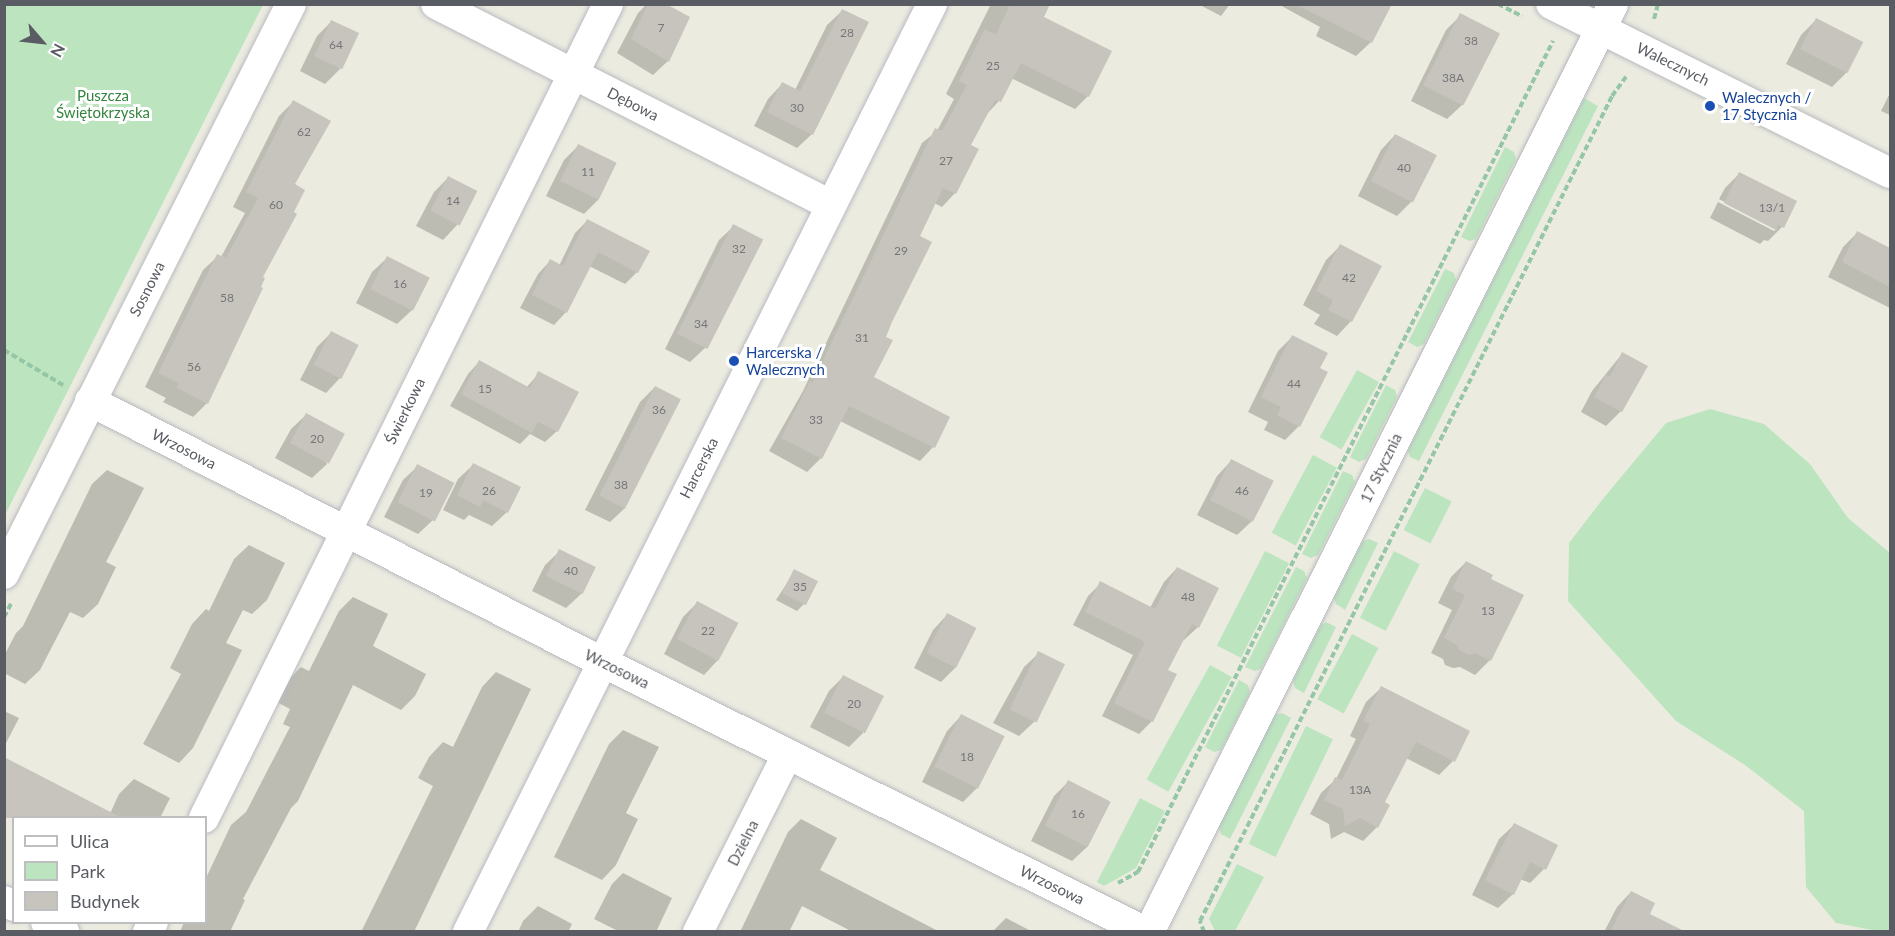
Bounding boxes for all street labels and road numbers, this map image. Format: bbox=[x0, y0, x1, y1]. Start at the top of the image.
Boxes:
street label: Walecznych bbox=[1634, 39, 1712, 89]
street label: Dębowa bbox=[604, 83, 662, 125]
street label: Sosnowa bbox=[126, 259, 168, 319]
street label: Świerkowa bbox=[381, 375, 429, 447]
street label: Wrzosowa bbox=[149, 425, 219, 473]
street label: 17 Stycznia bbox=[1356, 430, 1406, 506]
street label: Harcerska bbox=[676, 435, 722, 501]
street label: Wrzosowa bbox=[582, 646, 652, 692]
street label: Dzielna bbox=[724, 817, 762, 869]
street label: Wrzosowa bbox=[1017, 862, 1087, 908]

